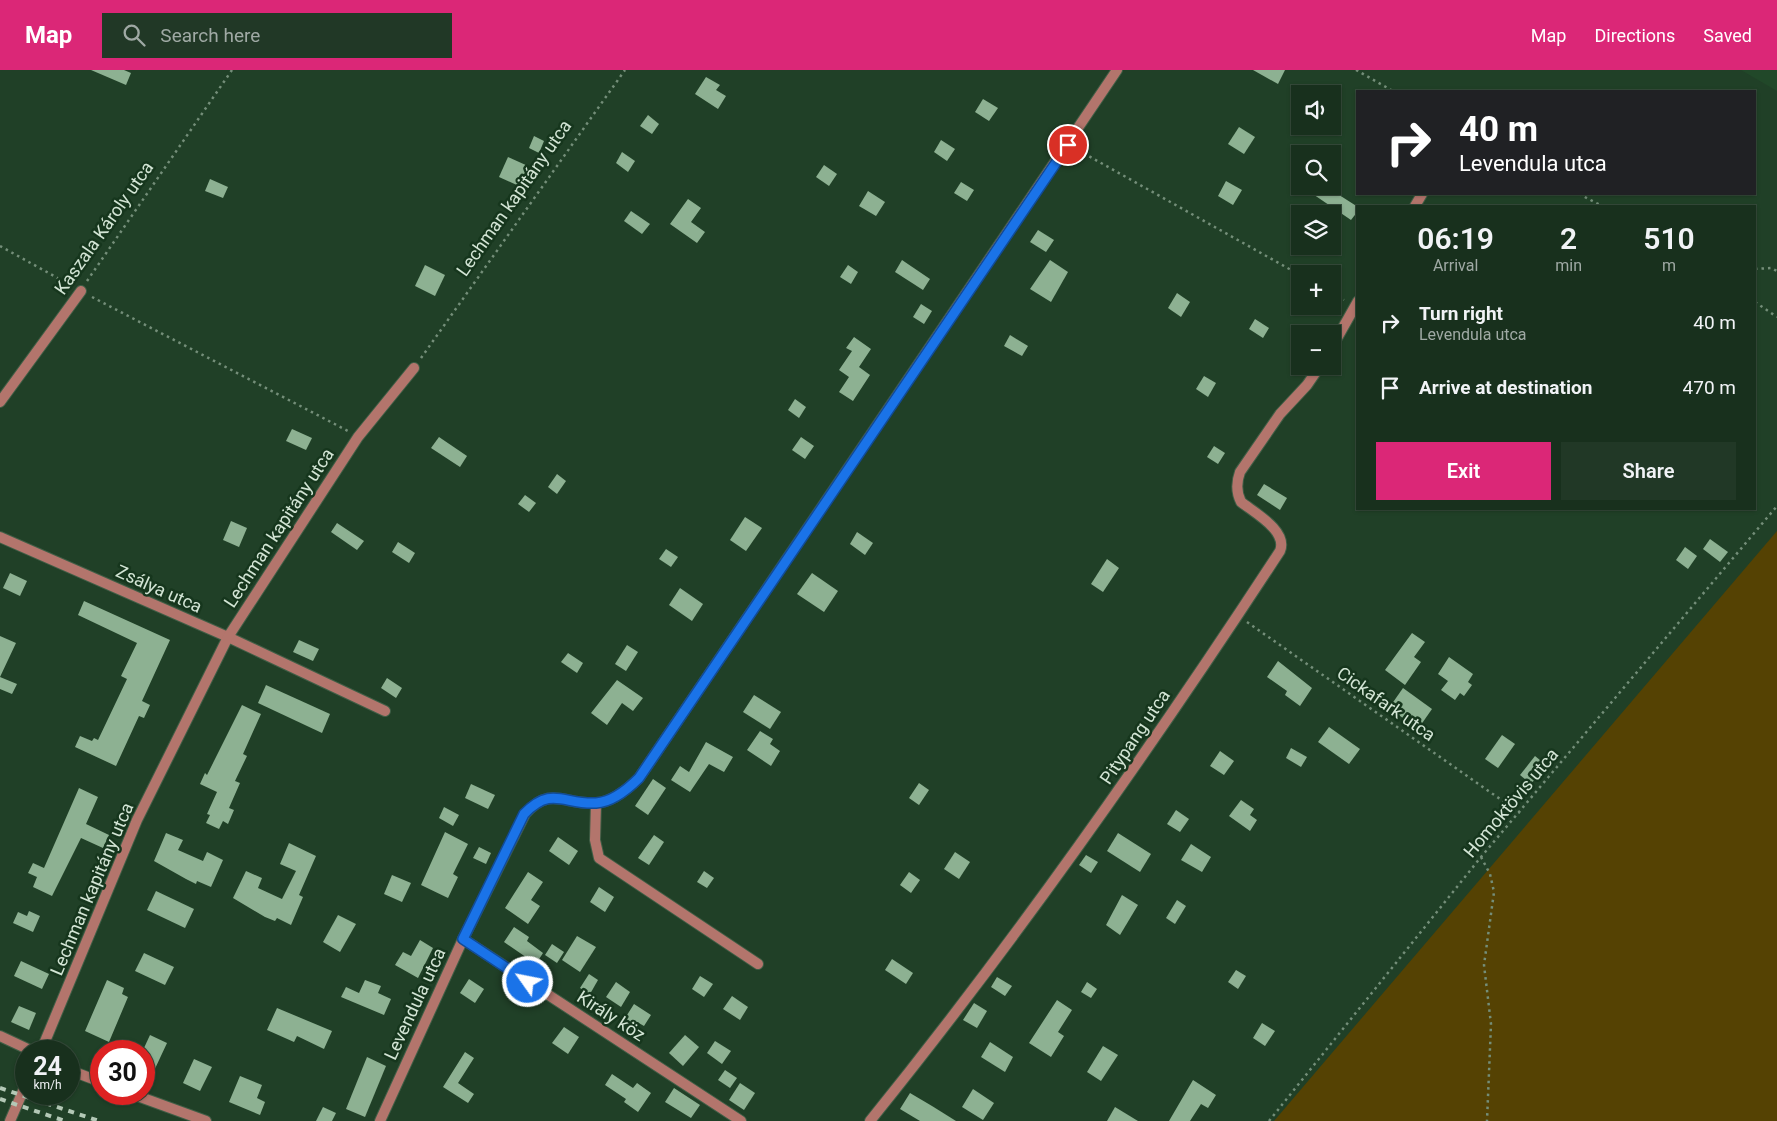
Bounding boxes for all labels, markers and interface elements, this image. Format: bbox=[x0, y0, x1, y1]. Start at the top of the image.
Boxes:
search box bbox=[102, 13, 452, 58]
text: Map bbox=[25, 21, 72, 49]
icon: search bbox=[120, 21, 148, 49]
text: Search here bbox=[160, 24, 260, 47]
text: Map bbox=[1531, 25, 1566, 46]
text: Directions bbox=[1594, 25, 1675, 46]
text: Saved bbox=[1703, 25, 1752, 46]
map controls bbox=[1291, 85, 1341, 375]
button: sound bbox=[1291, 85, 1341, 135]
text: 40 m bbox=[1459, 109, 1538, 150]
icon: right bbox=[1376, 110, 1441, 175]
street label: Lechman kapitány utca bbox=[452, 116, 575, 280]
pin bbox=[1047, 124, 1089, 166]
icon: arrive bbox=[1054, 131, 1082, 159]
button: search bbox=[1291, 145, 1341, 195]
text: Levendula utca bbox=[1459, 151, 1607, 176]
street label: Kaszala Károly utca bbox=[50, 157, 157, 298]
button: layers bbox=[1291, 205, 1341, 255]
text: 06:19 bbox=[1417, 221, 1494, 256]
text: 2 bbox=[1560, 221, 1577, 256]
text: 510 bbox=[1643, 221, 1695, 256]
text: Arrival bbox=[1433, 256, 1478, 275]
text: min bbox=[1555, 256, 1582, 275]
text: m bbox=[1662, 256, 1676, 275]
button: + bbox=[1291, 265, 1341, 315]
text: Turn right bbox=[1419, 302, 1503, 325]
icon: right bbox=[1376, 309, 1404, 337]
text: 40 m bbox=[1693, 311, 1736, 334]
button: − bbox=[1291, 325, 1341, 375]
text: Levendula utca bbox=[1419, 325, 1527, 344]
icon: arrive bbox=[1376, 374, 1404, 402]
text: Arrive at destination bbox=[1419, 376, 1592, 399]
text: 470 m bbox=[1683, 376, 1736, 399]
button: Exit bbox=[1376, 442, 1551, 500]
button: Share bbox=[1561, 442, 1736, 500]
street label: Lechman kapitány utca bbox=[219, 444, 338, 611]
street label: Zsálya utca bbox=[113, 560, 205, 617]
street label: Cickafark utca bbox=[1333, 662, 1439, 745]
street label: Pitypang utca bbox=[1095, 685, 1174, 788]
street label: Homoktövis utca bbox=[1459, 744, 1562, 862]
street label: Lechman kapitány utca bbox=[46, 799, 137, 978]
street label: Levendula utca bbox=[379, 945, 450, 1063]
position arrow bbox=[501, 955, 553, 1007]
street label: Király köz bbox=[573, 986, 649, 1045]
speed limit sign: 30 bbox=[90, 1040, 155, 1105]
text: 24 bbox=[33, 1052, 62, 1081]
text: km/h bbox=[33, 1078, 62, 1092]

